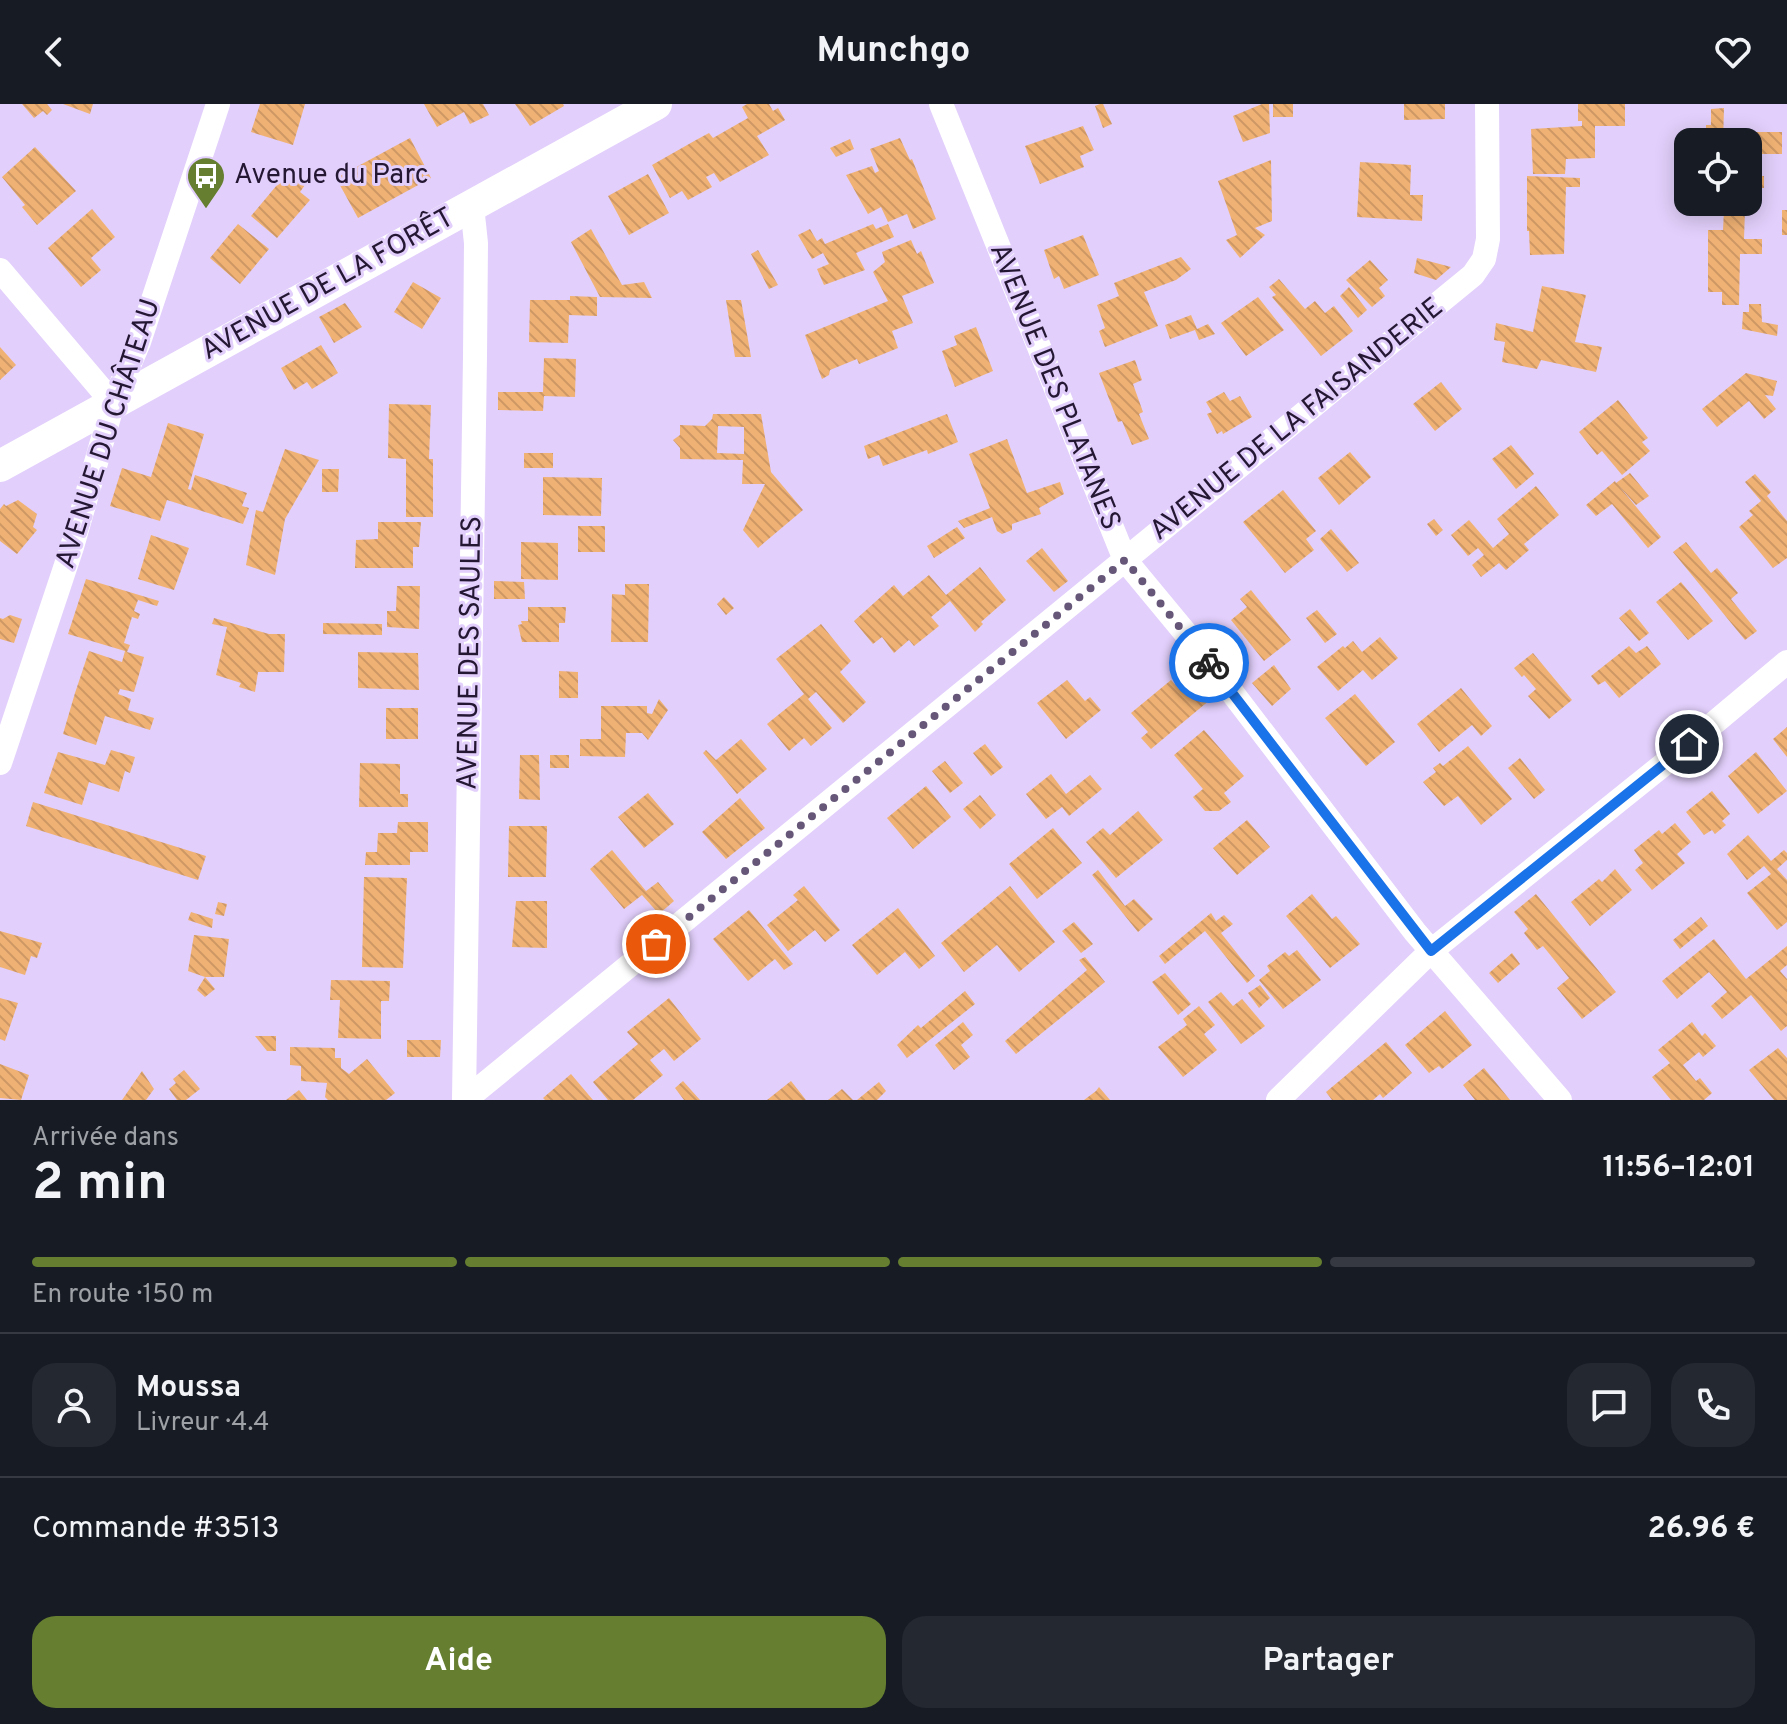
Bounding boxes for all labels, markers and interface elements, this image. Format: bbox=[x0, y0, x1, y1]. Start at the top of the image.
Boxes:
text: Munchgo bbox=[817, 29, 970, 75]
icon: back bbox=[32, 30, 76, 74]
icon: heart bbox=[1711, 30, 1755, 74]
map controls bbox=[1674, 128, 1762, 216]
button: locate bbox=[1674, 128, 1762, 216]
bus stop icon: Avenue du Parc bbox=[185, 155, 227, 210]
place label: Avenue du Parc bbox=[234, 158, 429, 194]
street label: AVENUE DE LA FORÊT bbox=[194, 199, 461, 370]
street label: AVENUE DES PLATANES bbox=[980, 238, 1128, 536]
street label: AVENUE DE LA FAISANDERIE bbox=[1143, 290, 1451, 550]
street label: AVENUE DU CHÂTEAU bbox=[47, 294, 170, 573]
street label: AVENUE DES SAULES bbox=[451, 516, 491, 790]
courier bbox=[1169, 623, 1249, 703]
icon: bike bbox=[1187, 641, 1231, 685]
pin bbox=[1655, 710, 1723, 778]
icon: home bbox=[1667, 722, 1711, 766]
pin bbox=[622, 910, 690, 978]
icon: bag bbox=[634, 922, 678, 966]
text: Arrivée dans bbox=[32, 1122, 179, 1155]
text: 11:56–12:01 bbox=[1603, 1150, 1755, 1187]
text: 2 min bbox=[32, 1152, 168, 1218]
text: En route · 150 m bbox=[32, 1279, 213, 1312]
button: person bbox=[32, 1363, 116, 1447]
button: chat bbox=[1567, 1363, 1651, 1447]
button: phone bbox=[1671, 1363, 1755, 1447]
text: Moussa bbox=[136, 1370, 241, 1407]
text: Livreur · 4.4 bbox=[136, 1407, 269, 1440]
text: Commande #3513 bbox=[32, 1511, 280, 1548]
text: 26.96 € bbox=[1648, 1511, 1755, 1548]
button: Aide bbox=[32, 1616, 886, 1708]
button: Partager bbox=[902, 1616, 1755, 1708]

